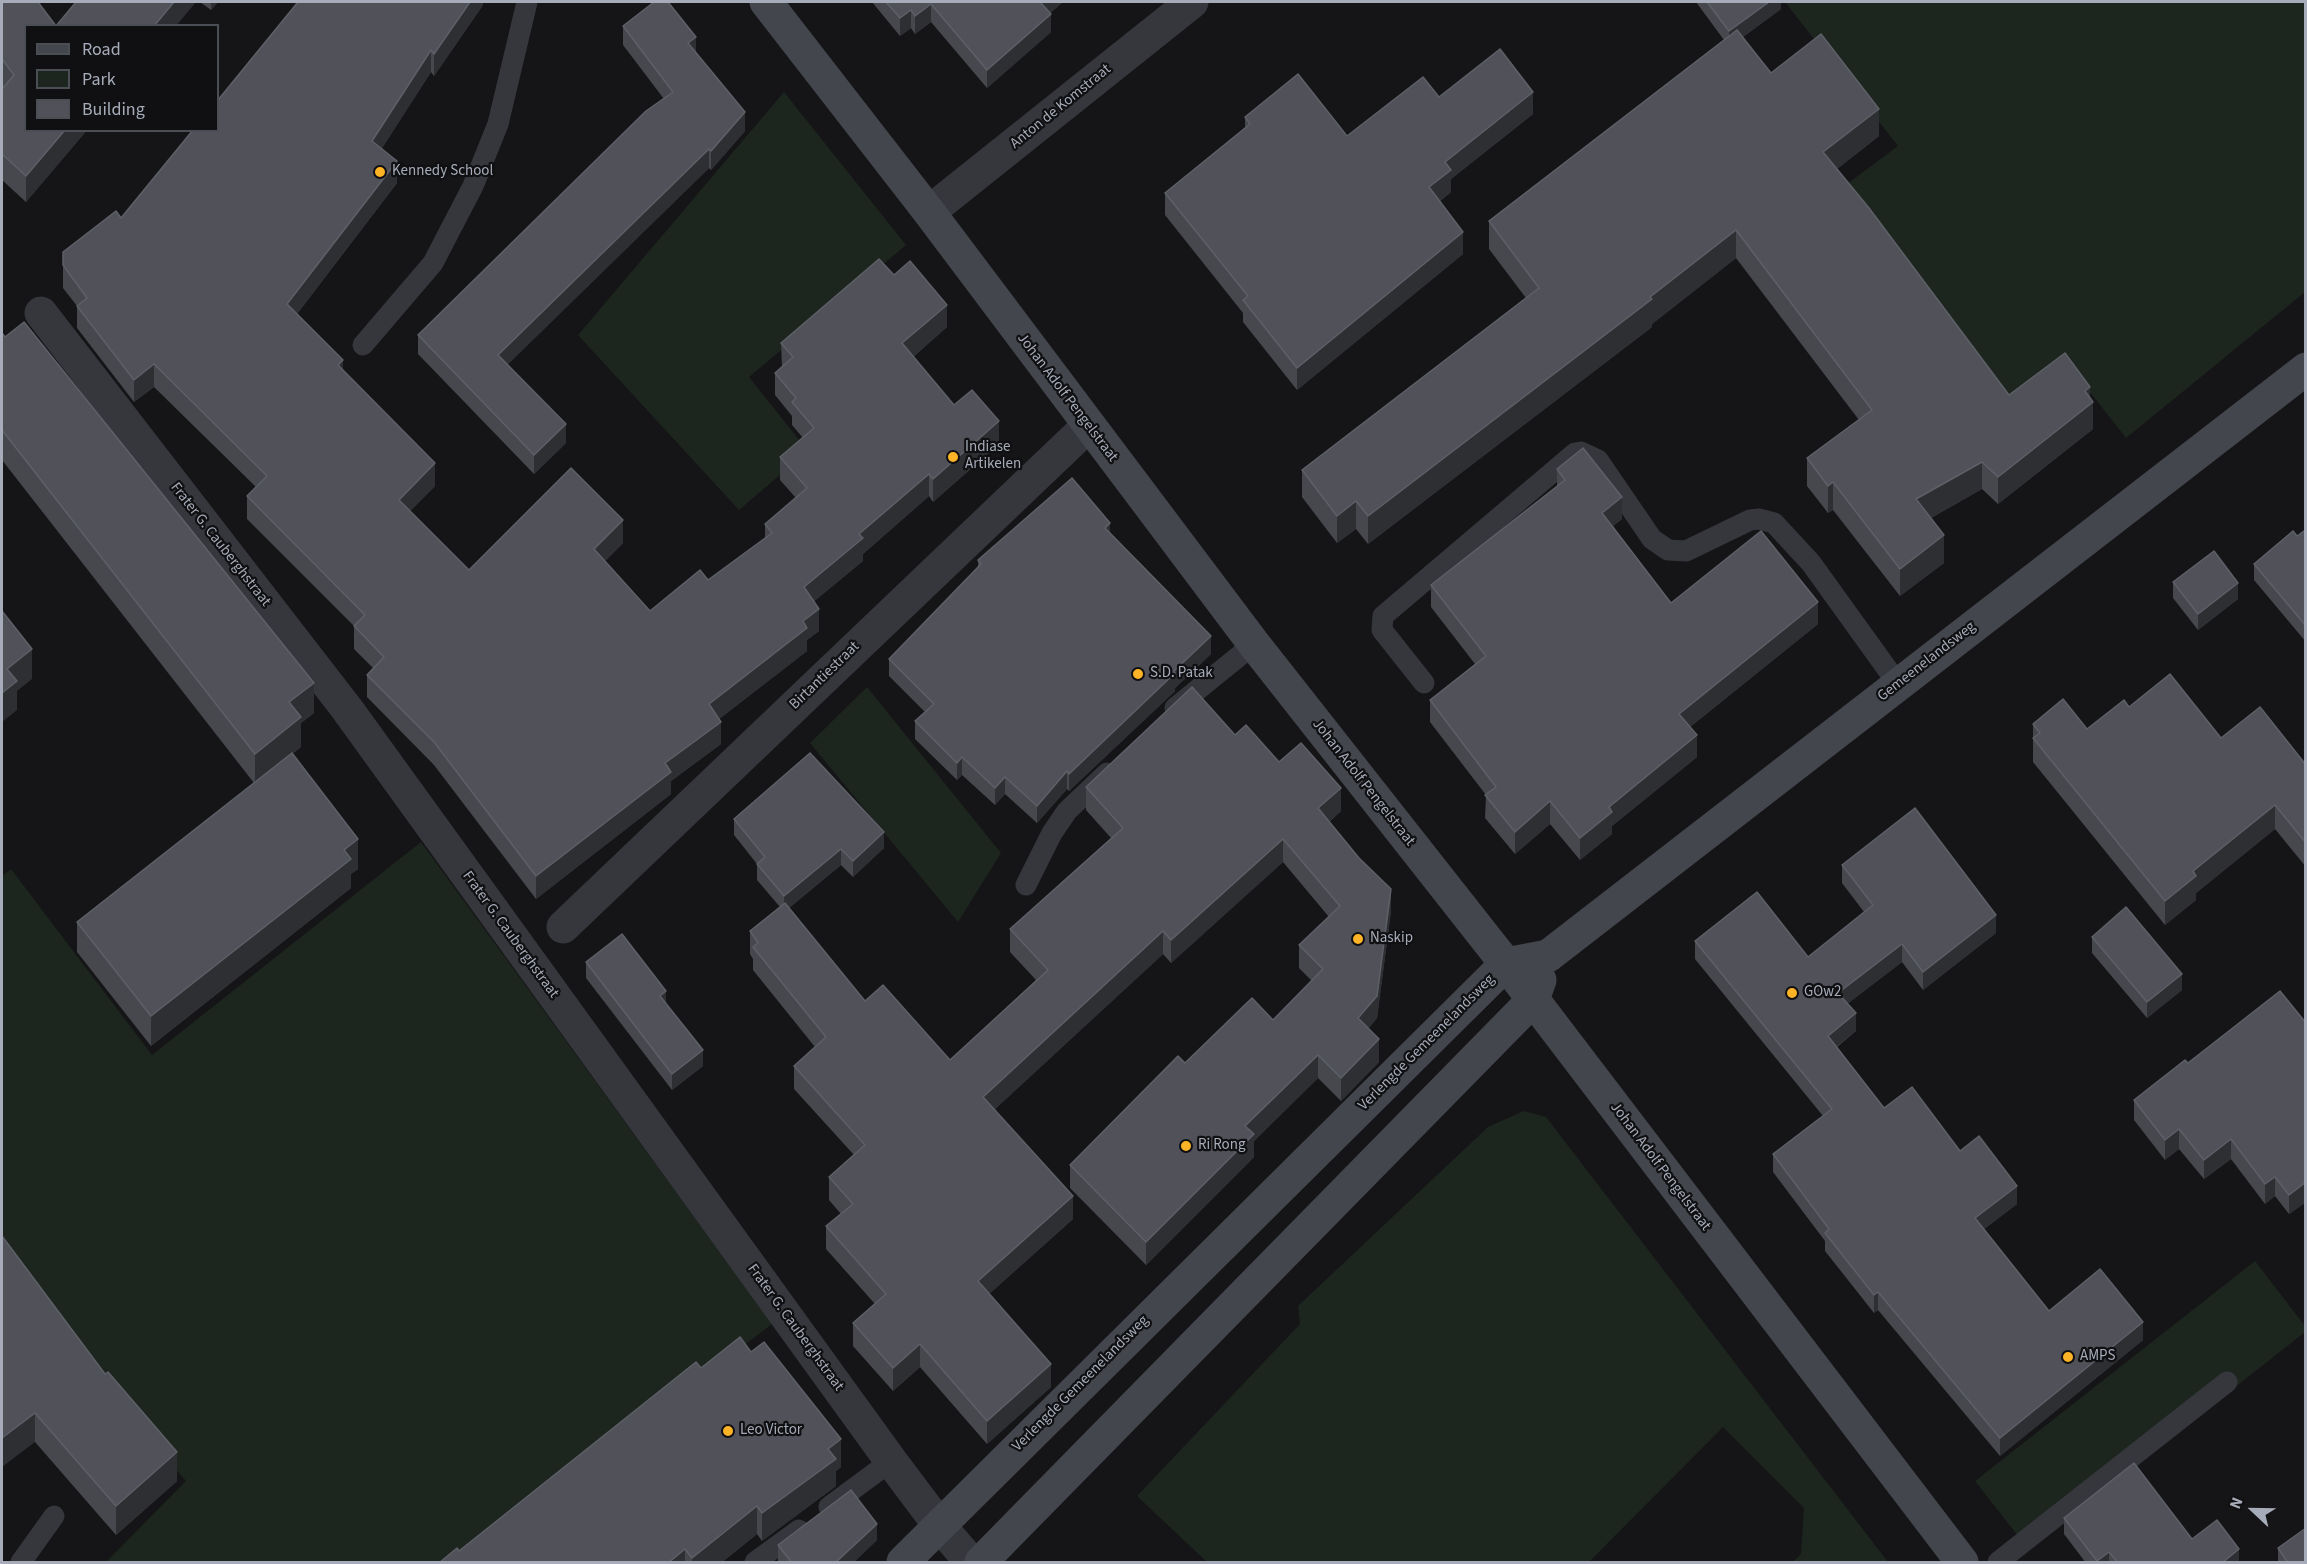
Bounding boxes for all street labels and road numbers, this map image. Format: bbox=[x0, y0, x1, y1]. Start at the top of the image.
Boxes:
street label: Anton de Komstraat bbox=[1007, 61, 1115, 153]
street label: Johan Adolf Pengelstraat bbox=[1013, 330, 1121, 466]
street label: Frater G. Cauberghstraat bbox=[166, 479, 274, 611]
street label: Gemeenelandsweg bbox=[1874, 618, 1980, 706]
street label: Birtantiestraat bbox=[786, 638, 864, 714]
street label: Johan Adolf Pengelstraat bbox=[1308, 716, 1418, 850]
street label: Frater G. Cauberghstraat bbox=[458, 868, 562, 1002]
street label: Verlengde Gemeenelandsweg bbox=[1355, 971, 1499, 1115]
street label: Johan Adolf Pengelstraat bbox=[1606, 1099, 1714, 1235]
street label: Frater G. Cauberghstraat bbox=[743, 1261, 847, 1395]
street label: Verlengde Gemeenelandsweg bbox=[1009, 1312, 1153, 1456]

